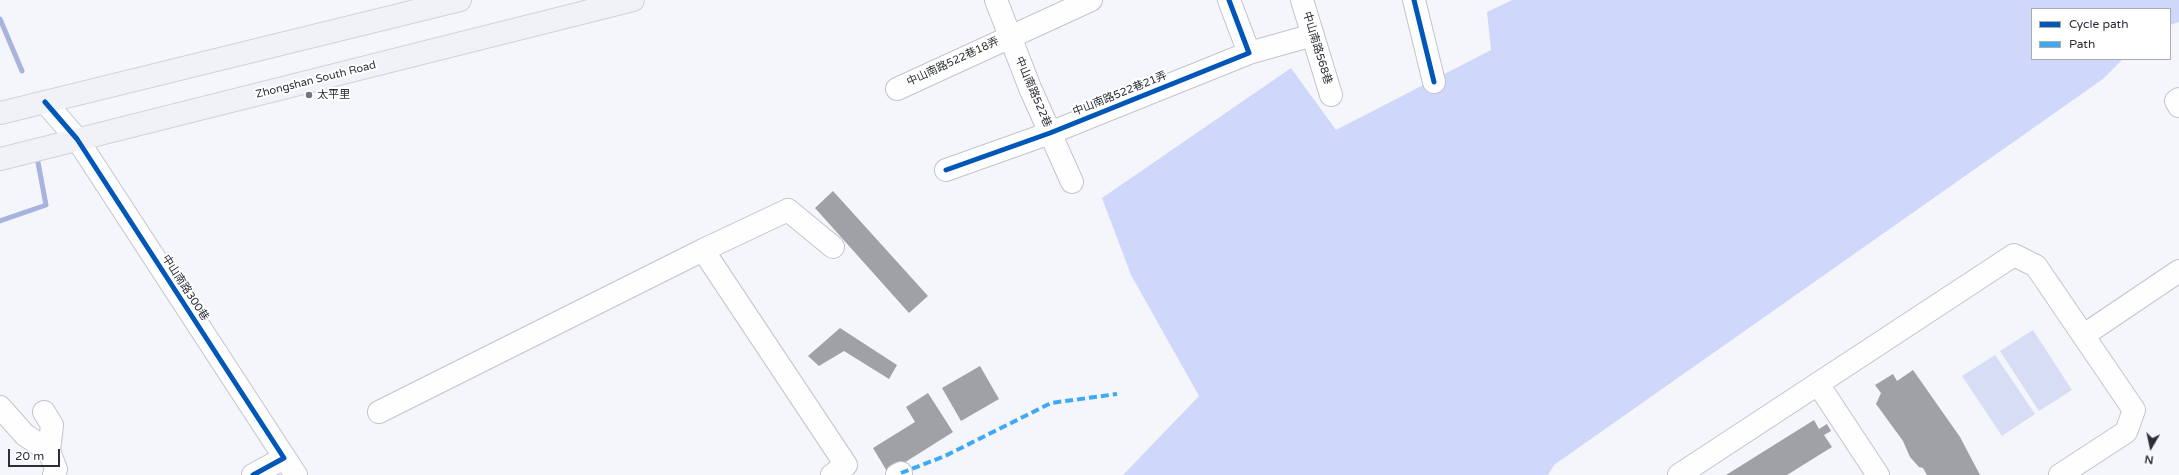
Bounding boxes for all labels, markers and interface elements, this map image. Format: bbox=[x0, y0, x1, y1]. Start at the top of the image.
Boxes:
legend bbox=[2031, 8, 2171, 60]
street label: 中山南路568巷 bbox=[1300, 10, 1334, 86]
text: Cycle path bbox=[2069, 17, 2128, 31]
street label: 中山南路522巷18弄 bbox=[905, 35, 1001, 89]
text: Path bbox=[2069, 37, 2095, 51]
street label: 中山南路522巷 bbox=[1012, 55, 1054, 129]
street label: Zhongshan South Road bbox=[255, 59, 377, 101]
street label: 中山南路522巷21弄 bbox=[1071, 69, 1169, 119]
place label: 太平里 bbox=[317, 88, 350, 102]
marker: 太平里 bbox=[304, 90, 314, 100]
street label: 中山南路300巷 bbox=[159, 253, 211, 323]
north arrow bbox=[2131, 427, 2171, 467]
scale bar bbox=[10, 441, 62, 467]
text: 20 m bbox=[15, 449, 44, 463]
text: N bbox=[2144, 452, 2154, 466]

